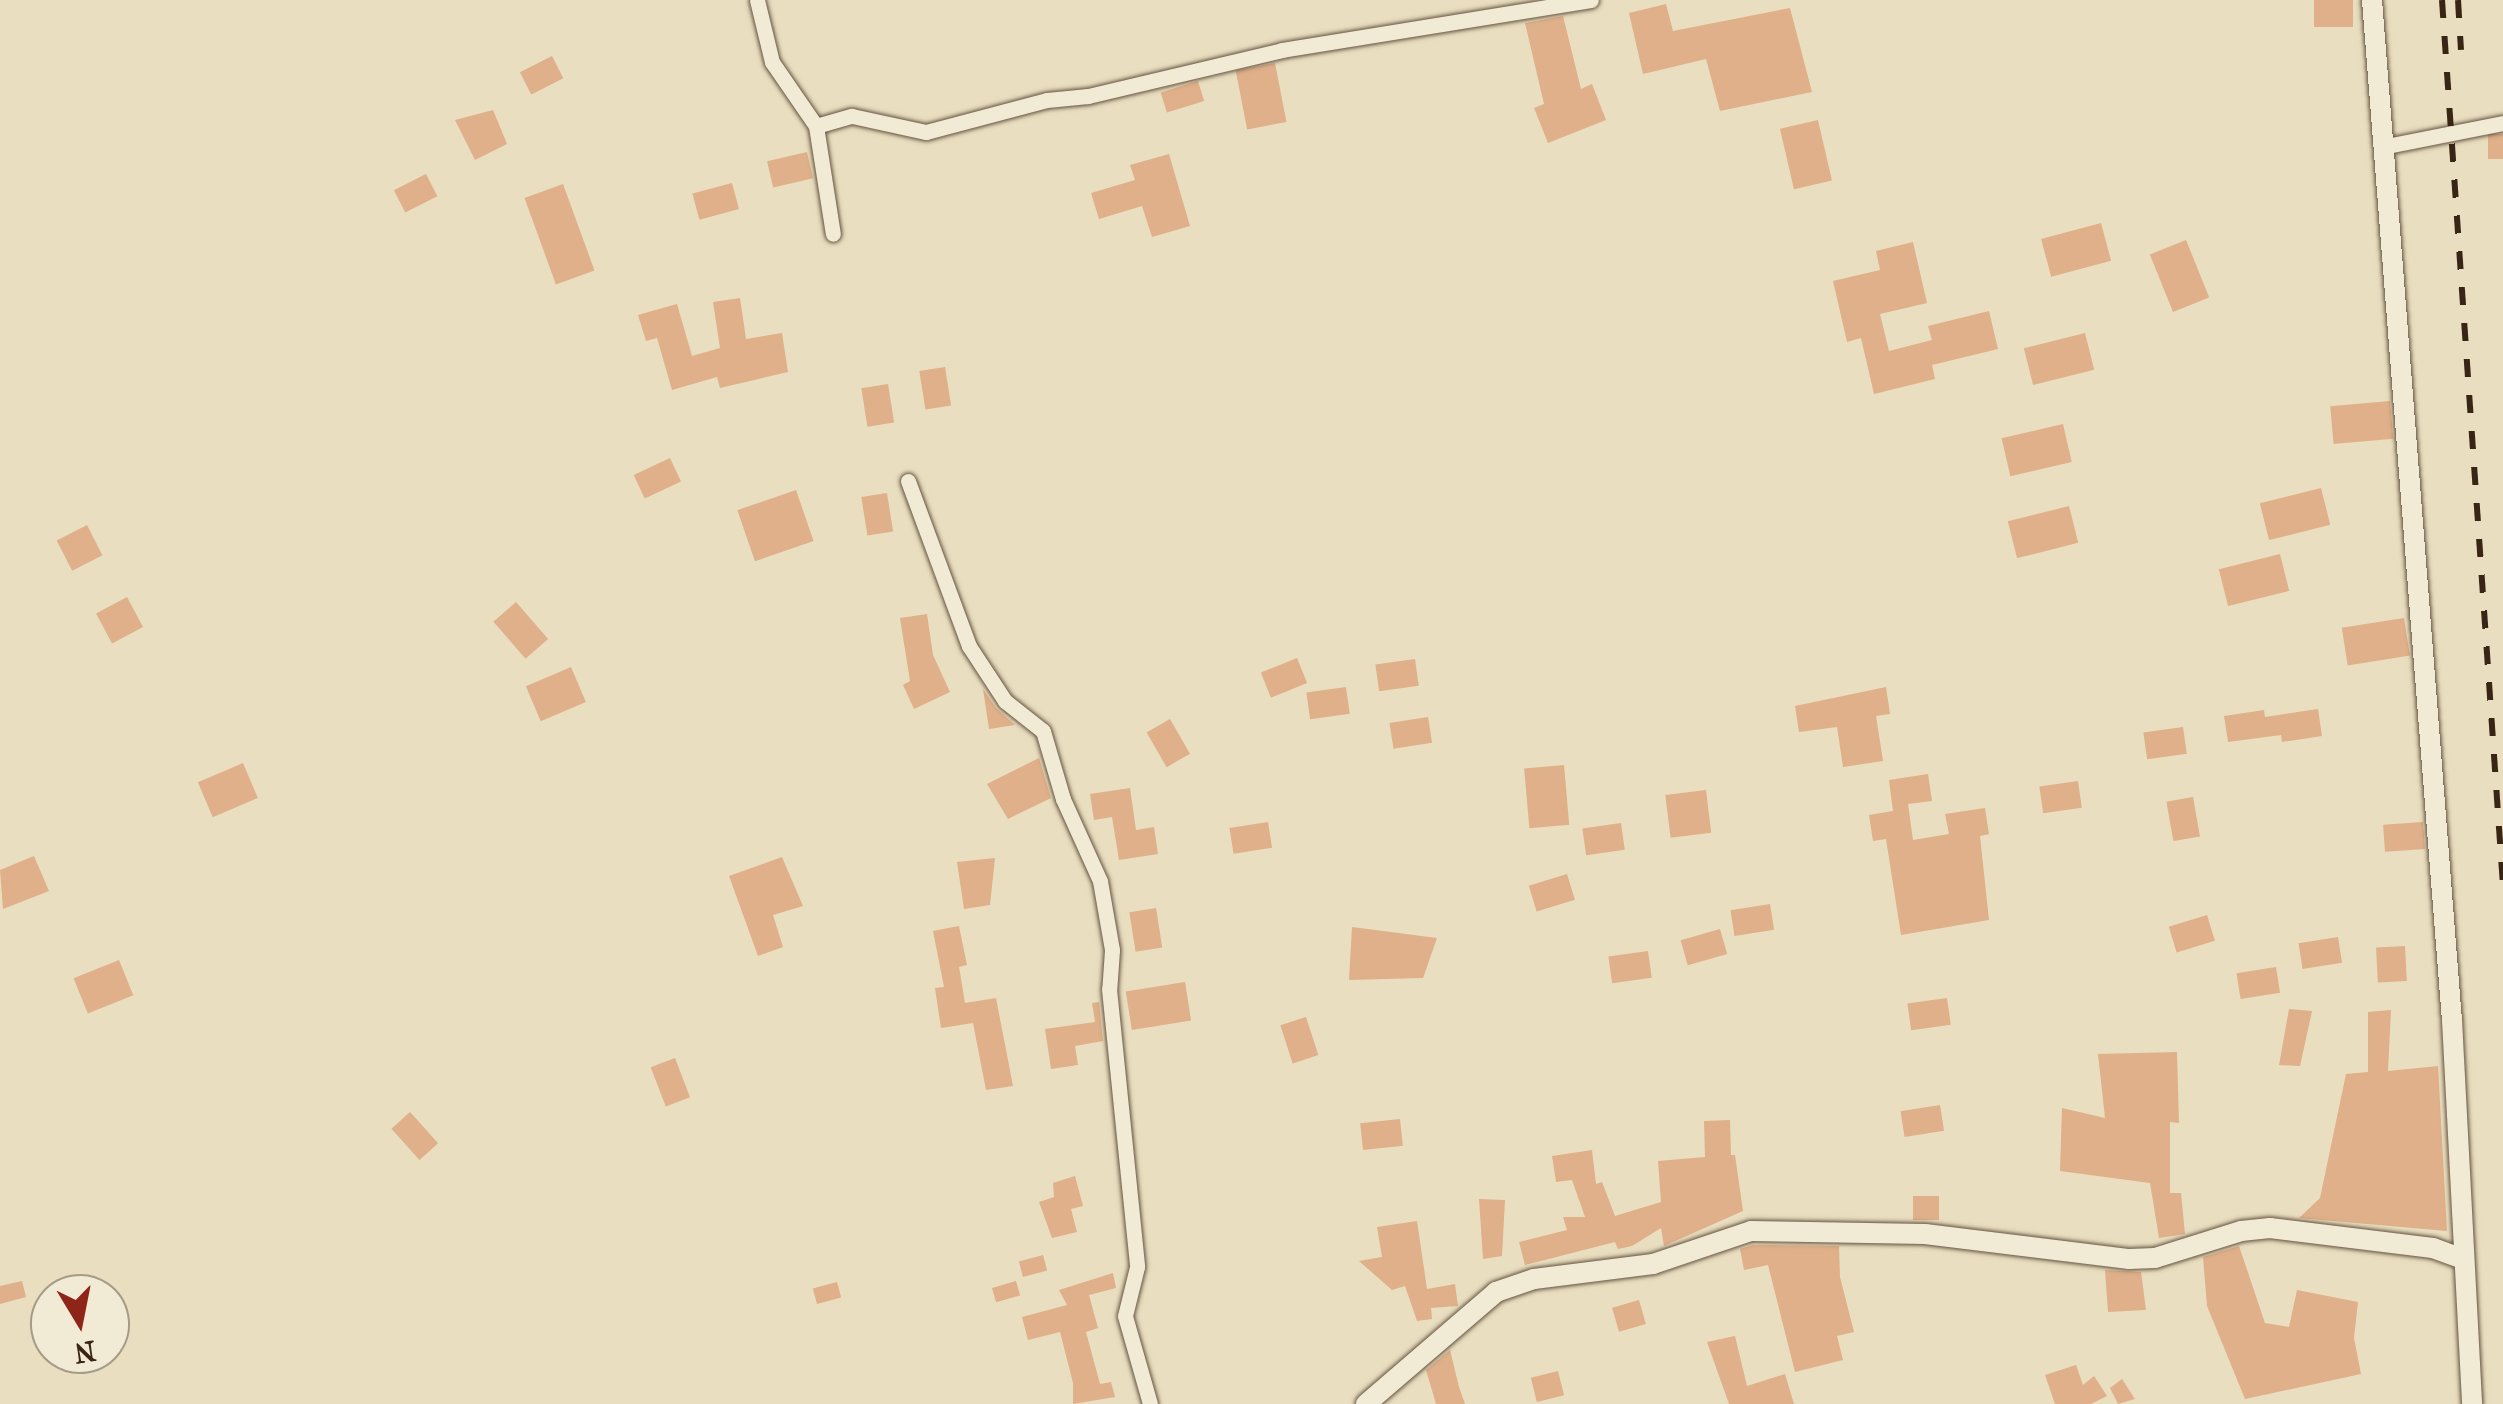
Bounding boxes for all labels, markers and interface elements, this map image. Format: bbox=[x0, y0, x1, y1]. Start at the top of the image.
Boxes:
north arrow bbox=[30, 1274, 130, 1374]
text: N bbox=[72, 1334, 98, 1370]

